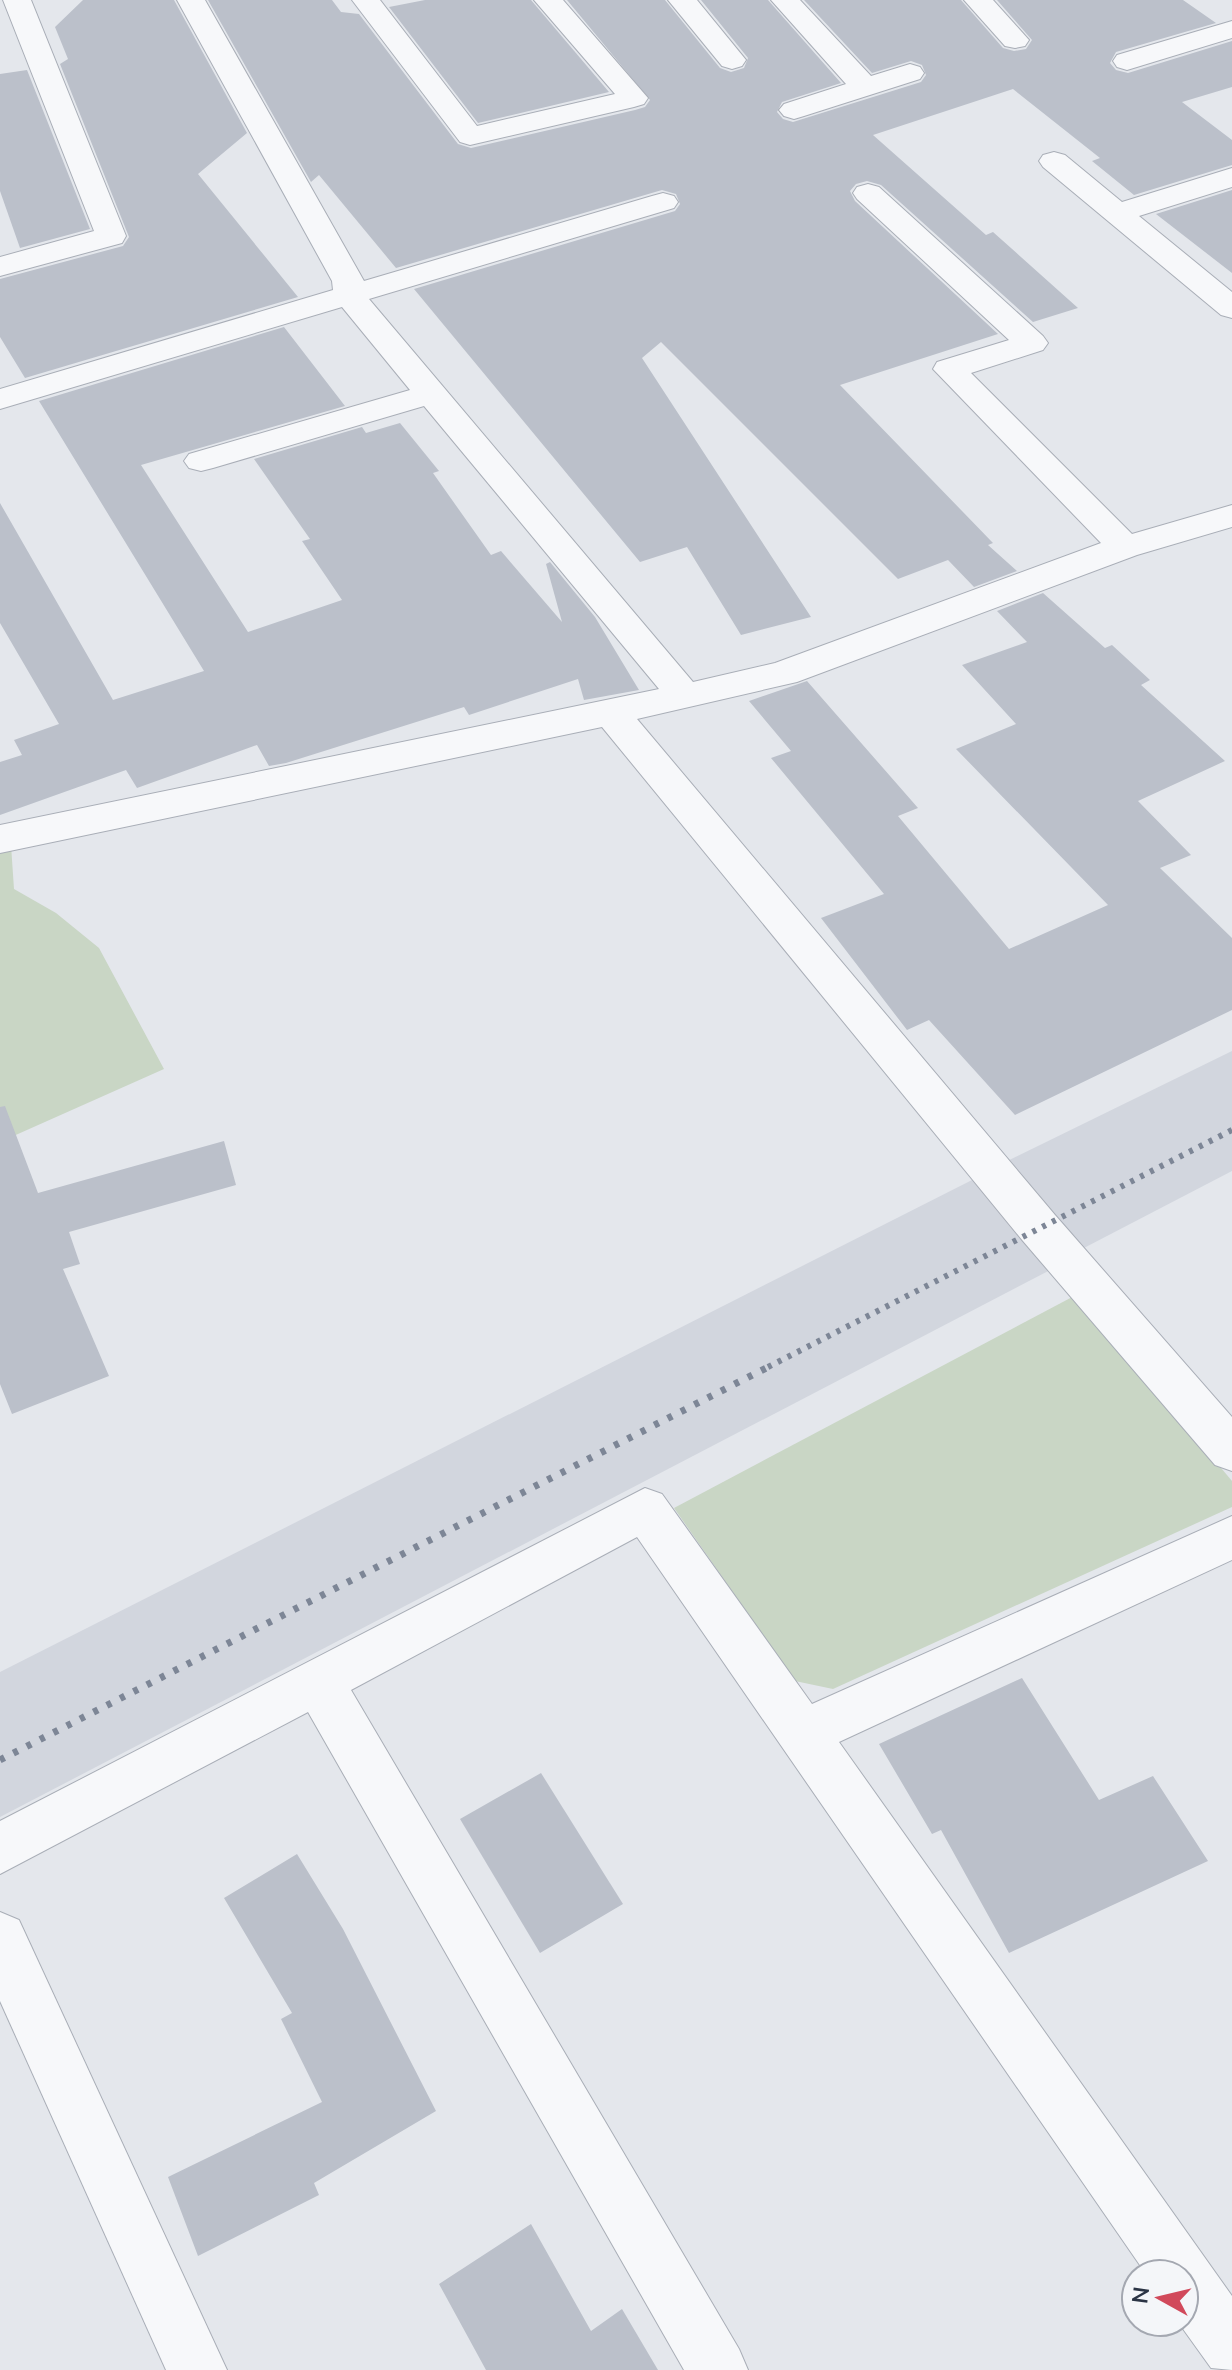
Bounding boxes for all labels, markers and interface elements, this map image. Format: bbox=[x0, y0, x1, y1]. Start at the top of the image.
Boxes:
north arrow bbox=[1120, 2258, 1200, 2338]
text: N bbox=[1125, 2285, 1155, 2305]

